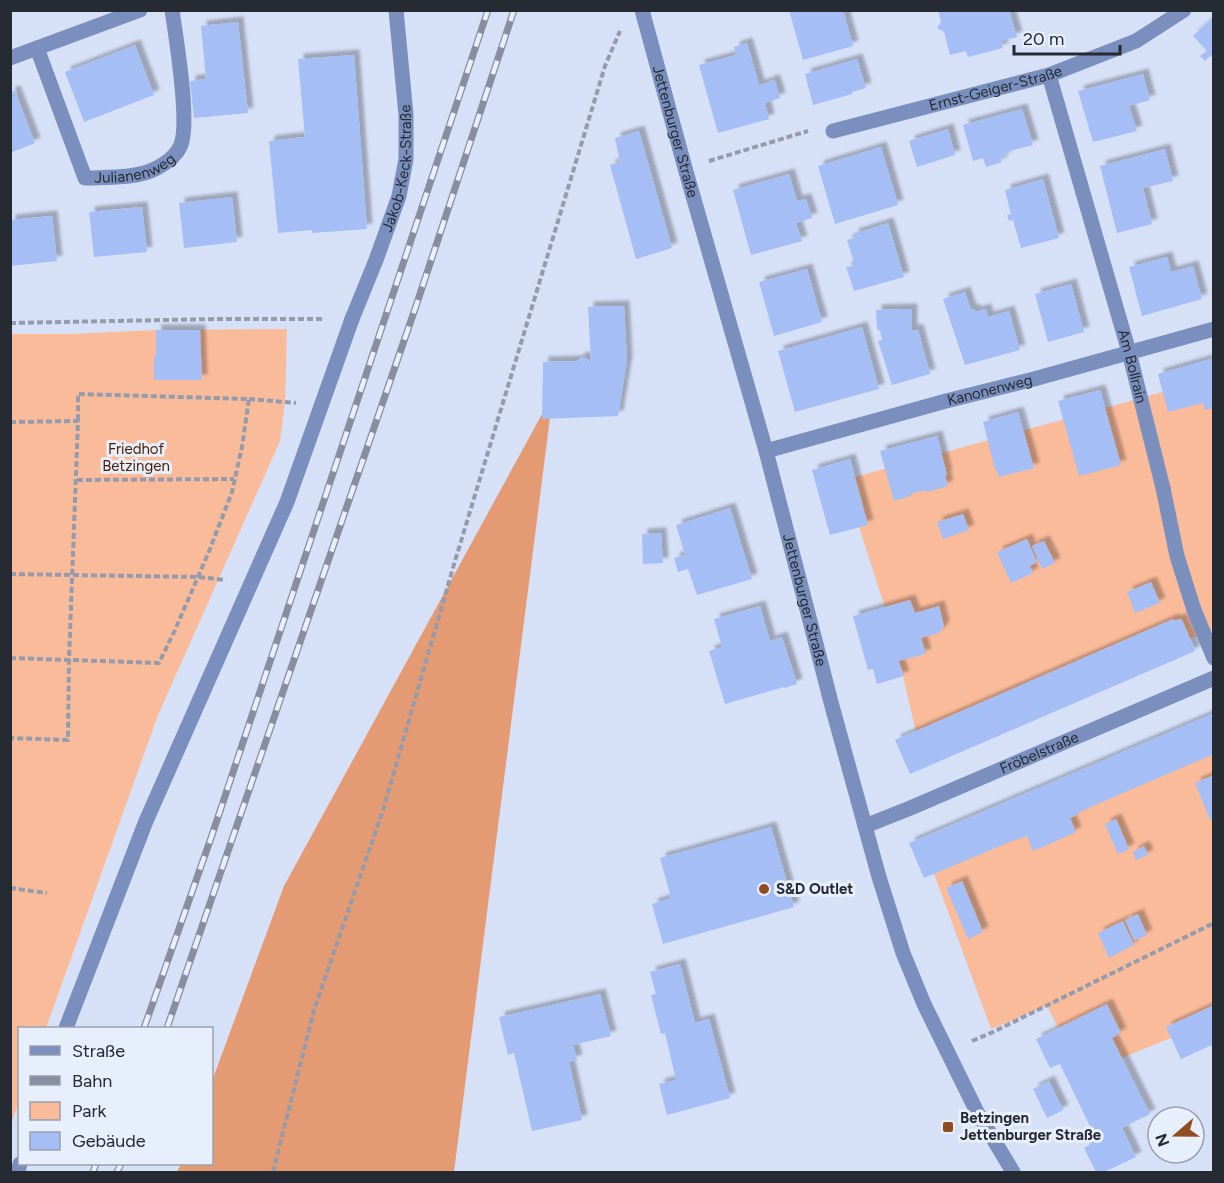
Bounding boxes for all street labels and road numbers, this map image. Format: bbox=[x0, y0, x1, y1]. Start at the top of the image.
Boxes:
street label: Ernst-Geiger-Straße bbox=[927, 62, 1065, 115]
street label: Jettenburger Straße bbox=[649, 64, 702, 200]
street label: Jakob-Keck-Straße bbox=[378, 104, 415, 234]
street label: Julianenweg bbox=[94, 150, 179, 187]
street label: Am Bollrain bbox=[1114, 327, 1150, 405]
street label: Kanonenweg bbox=[945, 371, 1034, 409]
street label: Jettenburger Straße bbox=[779, 532, 830, 668]
street label: Fröbelstraße bbox=[997, 728, 1081, 778]

